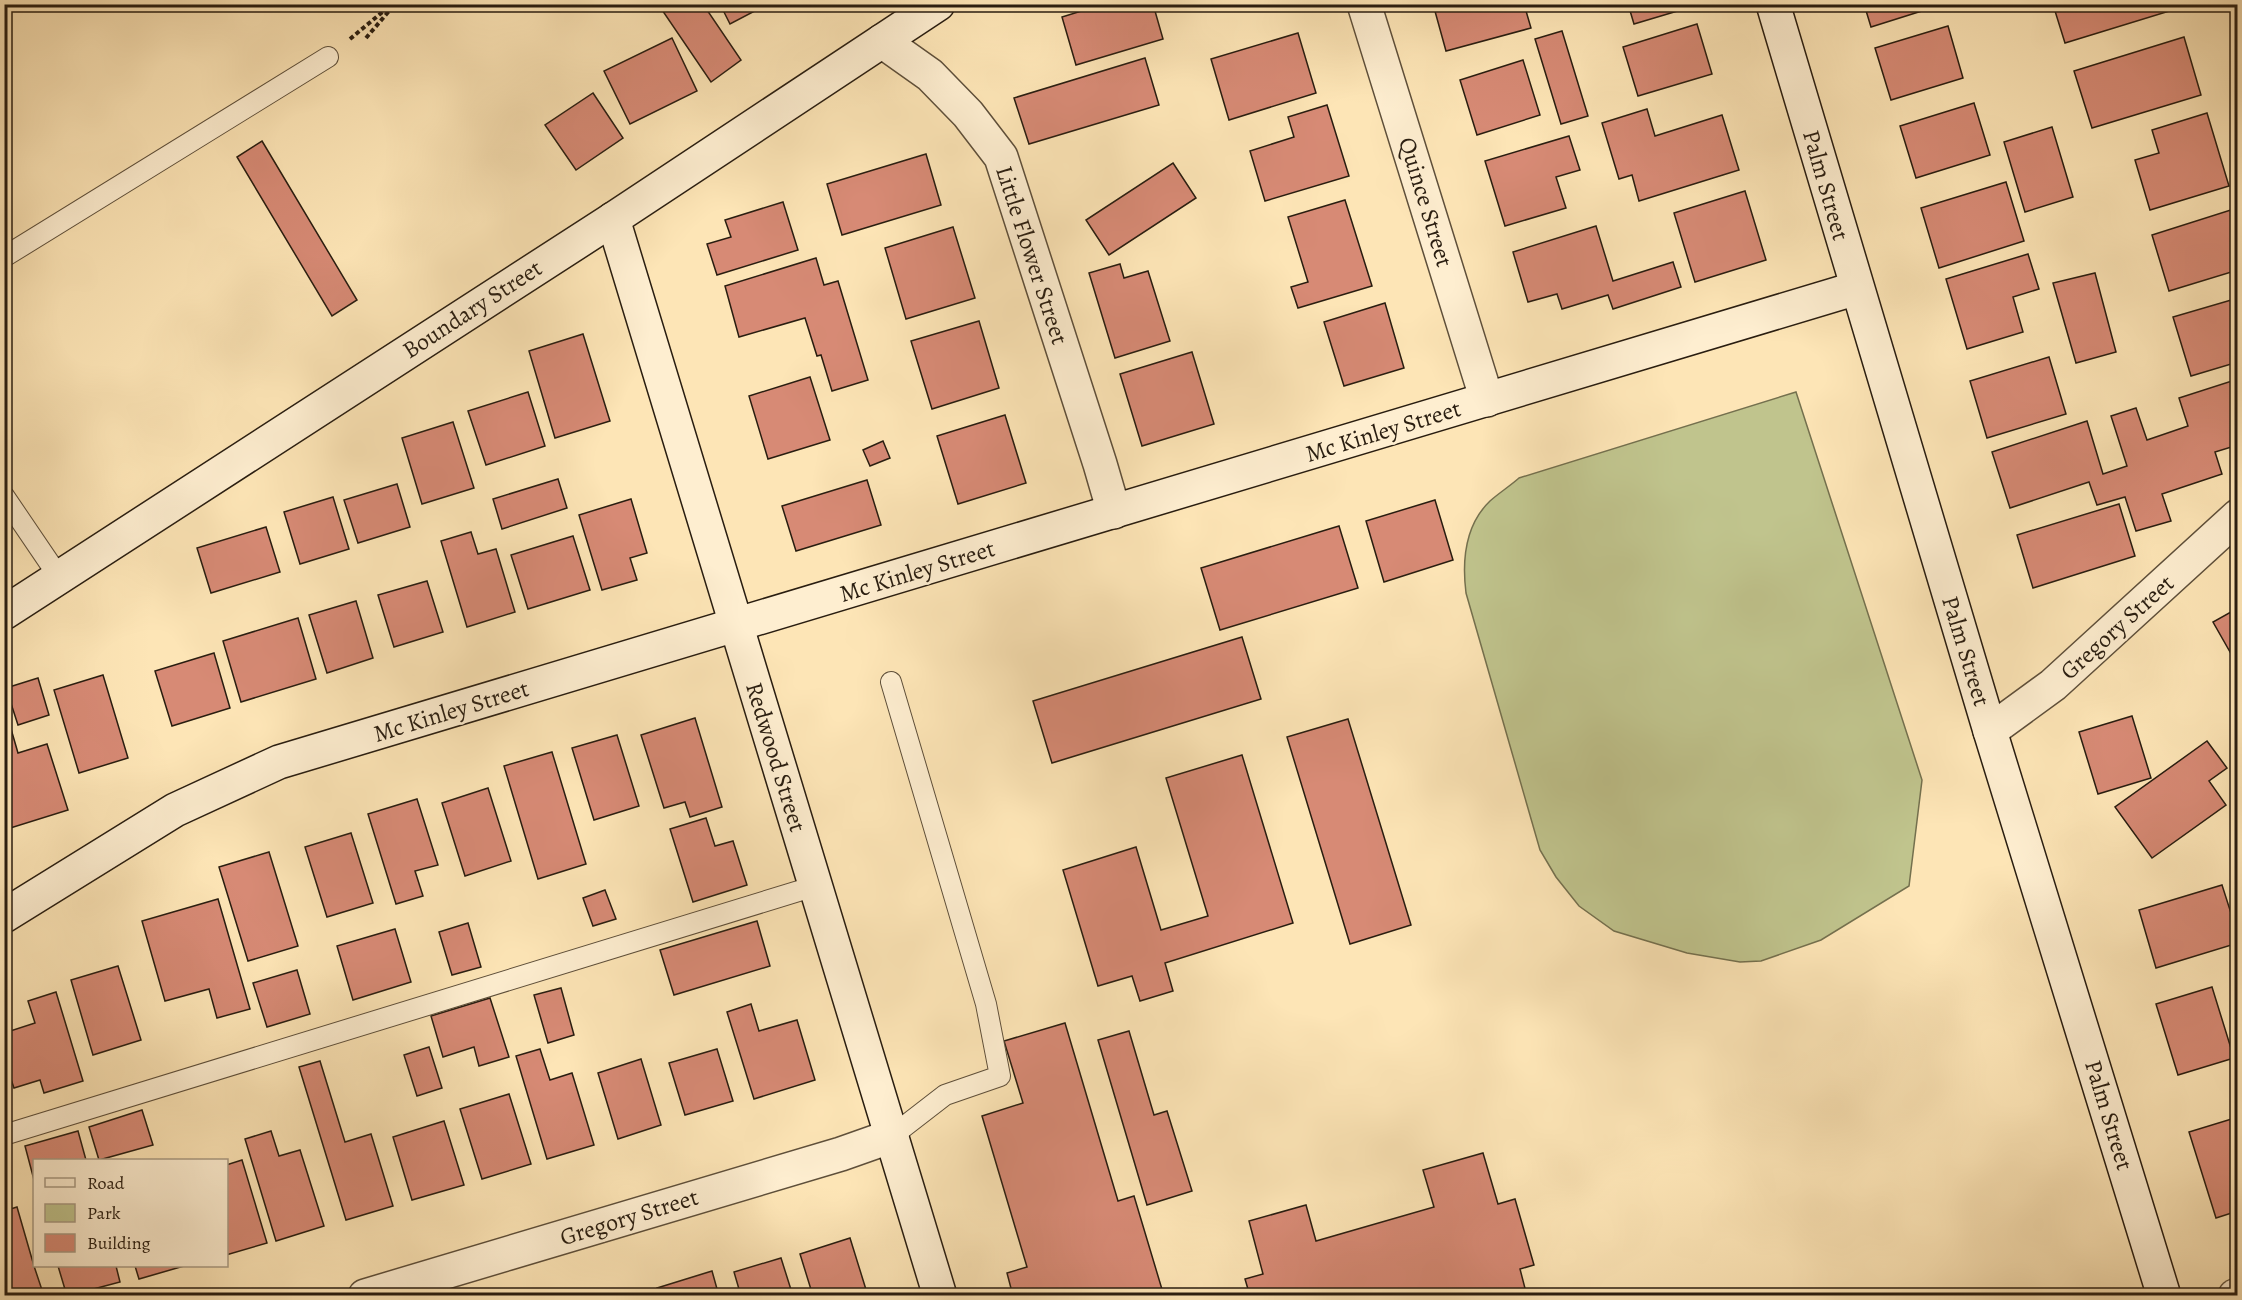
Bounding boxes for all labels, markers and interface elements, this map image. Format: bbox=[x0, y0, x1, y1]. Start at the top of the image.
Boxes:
street label: Palm Street bbox=[1795, 126, 1857, 244]
street label: Quince Street bbox=[1391, 133, 1461, 271]
street label: Little Flower Street bbox=[988, 162, 1076, 349]
street label: Boundary Street bbox=[396, 252, 548, 366]
street label: Mc Kinley Street bbox=[1301, 392, 1465, 470]
street label: Mc Kinley Street bbox=[835, 532, 999, 610]
street label: Gregory Street bbox=[2053, 567, 2181, 687]
street label: Palm Street bbox=[1934, 592, 1998, 710]
street label: Mc Kinley Street bbox=[369, 672, 533, 750]
street label: Redwood Street bbox=[738, 678, 814, 836]
street label: Palm Street bbox=[2077, 1056, 2141, 1174]
legend bbox=[33, 1159, 228, 1267]
text: Road bbox=[87, 1171, 125, 1195]
street label: Gregory Street bbox=[556, 1181, 702, 1253]
text: Park bbox=[87, 1201, 121, 1225]
text: Building bbox=[87, 1231, 151, 1255]

